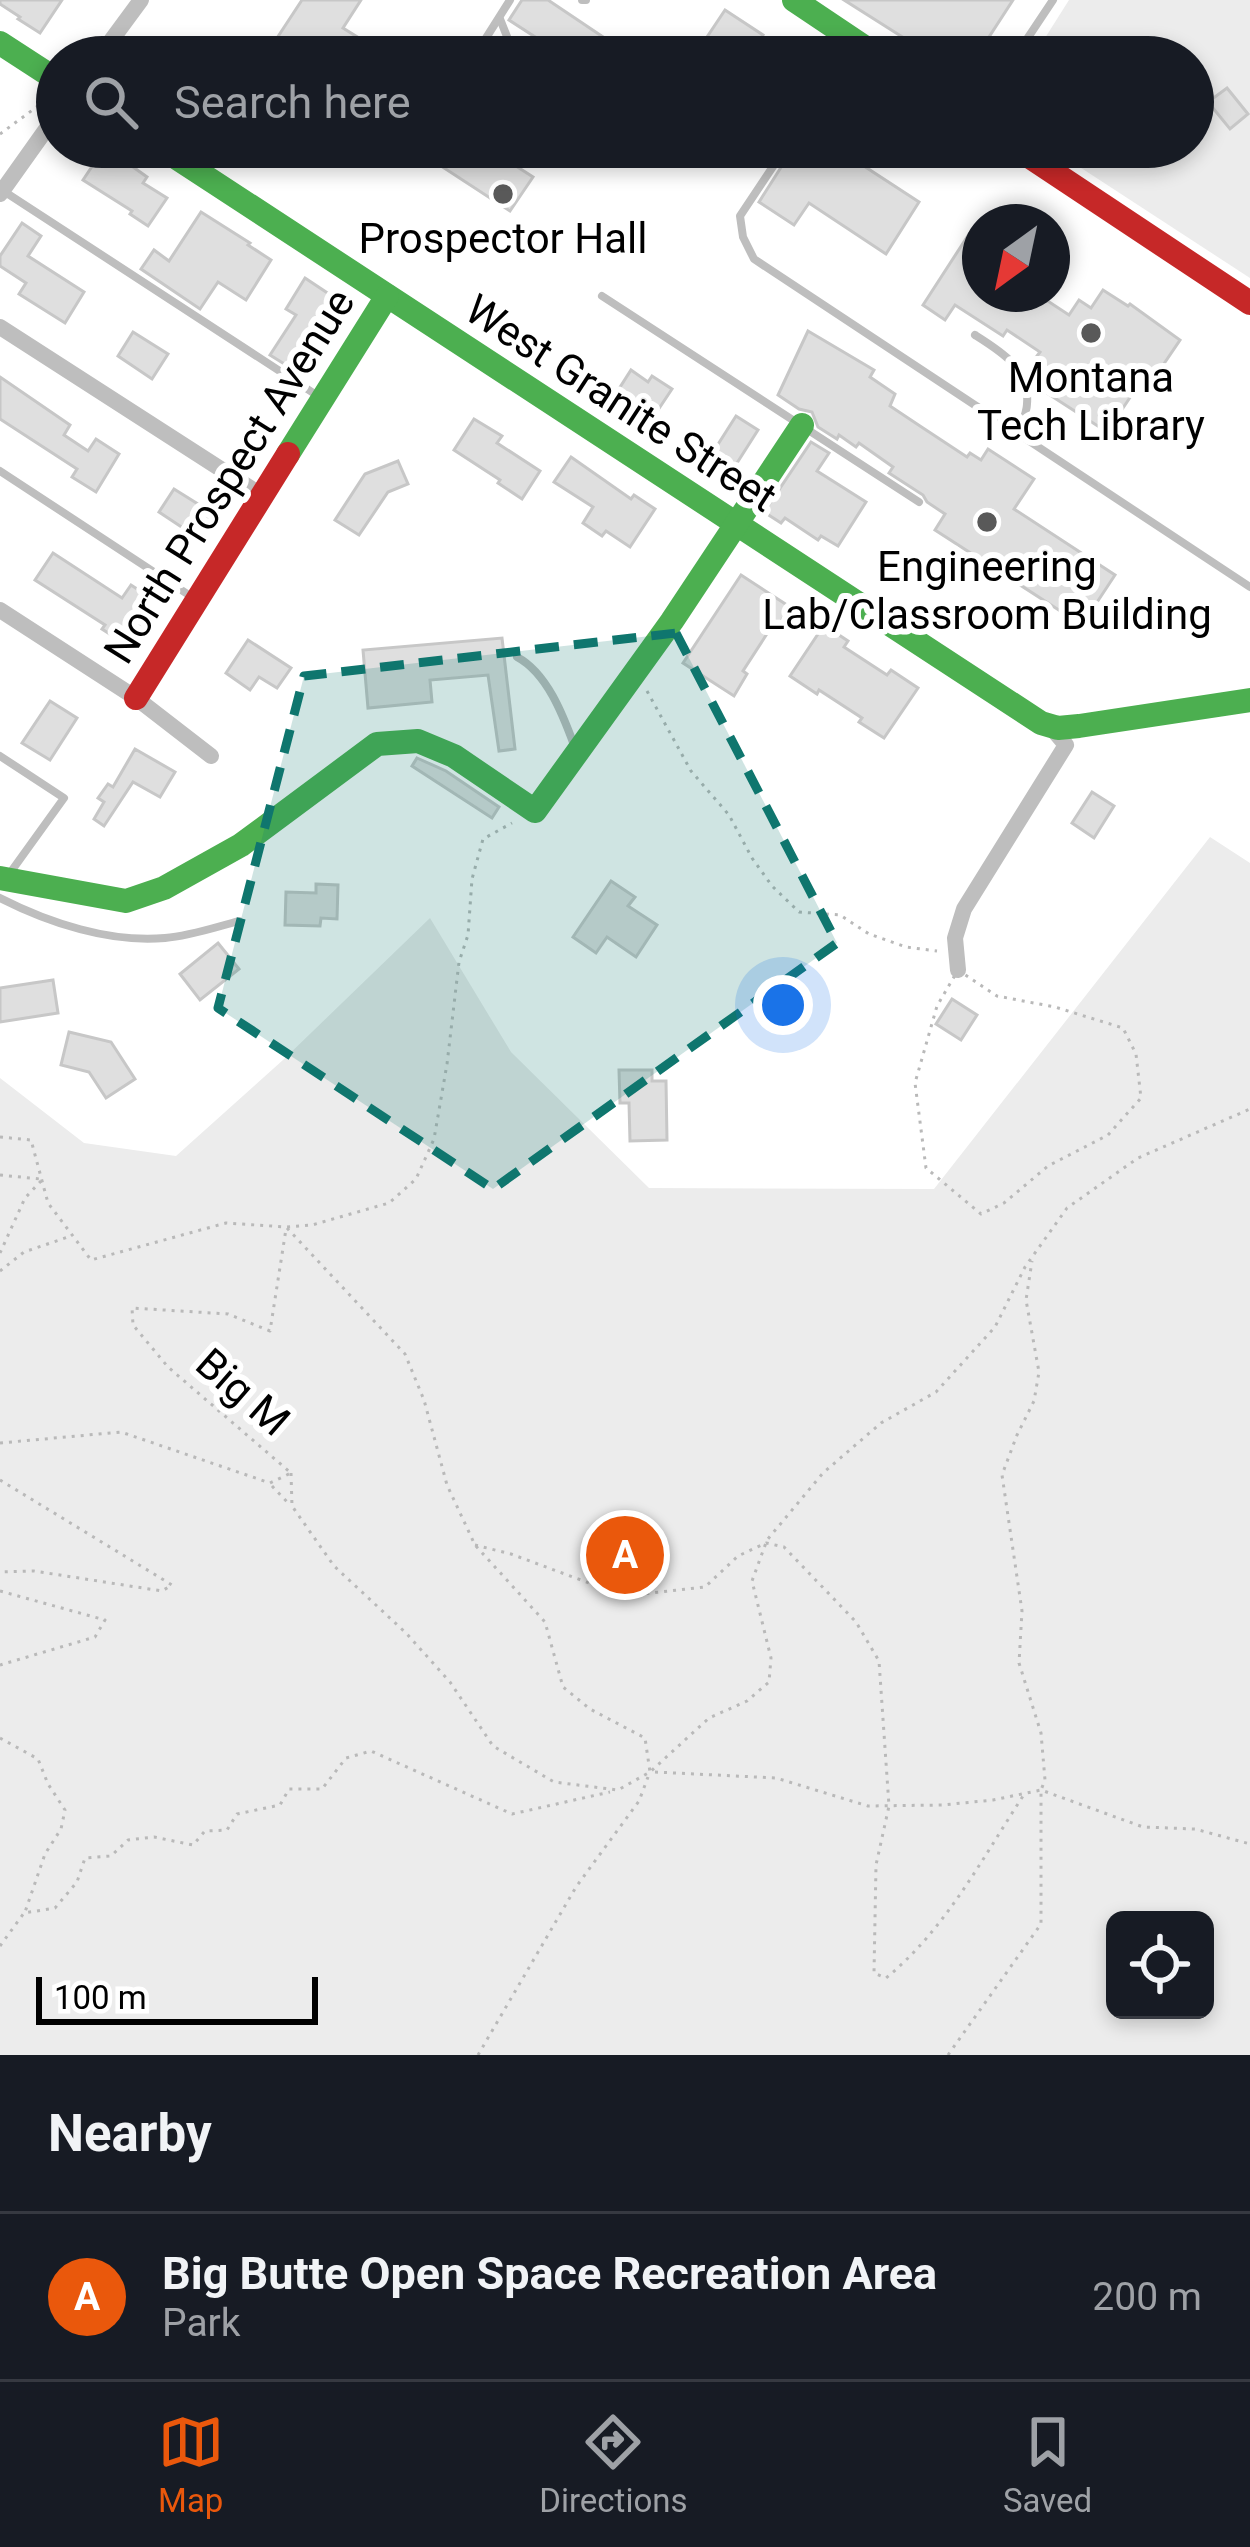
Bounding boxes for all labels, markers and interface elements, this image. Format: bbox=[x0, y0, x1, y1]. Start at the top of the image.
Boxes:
search box bbox=[36, 36, 1214, 168]
icon: search bbox=[78, 69, 144, 135]
text: Search here bbox=[174, 76, 411, 129]
marker: Prospector Hall bbox=[490, 181, 516, 207]
north arrow bbox=[962, 204, 1070, 312]
place label: Prospector Hall bbox=[359, 214, 647, 263]
street label: North Prospect Avenue bbox=[94, 280, 364, 672]
street label: West Granite Street bbox=[457, 284, 785, 522]
marker: Montana Tech Library bbox=[1078, 320, 1104, 346]
place label: Montana Tech Library bbox=[977, 353, 1205, 450]
marker: Engineering Lab/Classroom Building bbox=[974, 509, 1000, 535]
place label: Engineering Lab/Classroom Building bbox=[762, 542, 1212, 639]
your location bbox=[753, 975, 813, 1035]
street label: Big M bbox=[187, 1338, 299, 1446]
pin: A bbox=[586, 1510, 664, 1600]
map controls bbox=[1106, 1911, 1214, 2019]
button: locate bbox=[1106, 1911, 1214, 2019]
scale bar bbox=[36, 1971, 318, 2024]
text: 100 m bbox=[54, 1978, 147, 2017]
text: Nearby bbox=[48, 2104, 212, 2163]
text: Big Butte Open Space Recreation Area bbox=[162, 2247, 937, 2300]
text: A bbox=[74, 2274, 100, 2320]
text: 200 m bbox=[1092, 2274, 1202, 2320]
text: Park bbox=[162, 2300, 241, 2346]
tab: Map bbox=[158, 2409, 224, 2520]
tab: Directions bbox=[539, 2409, 688, 2520]
tab: Saved bbox=[1003, 2409, 1092, 2520]

